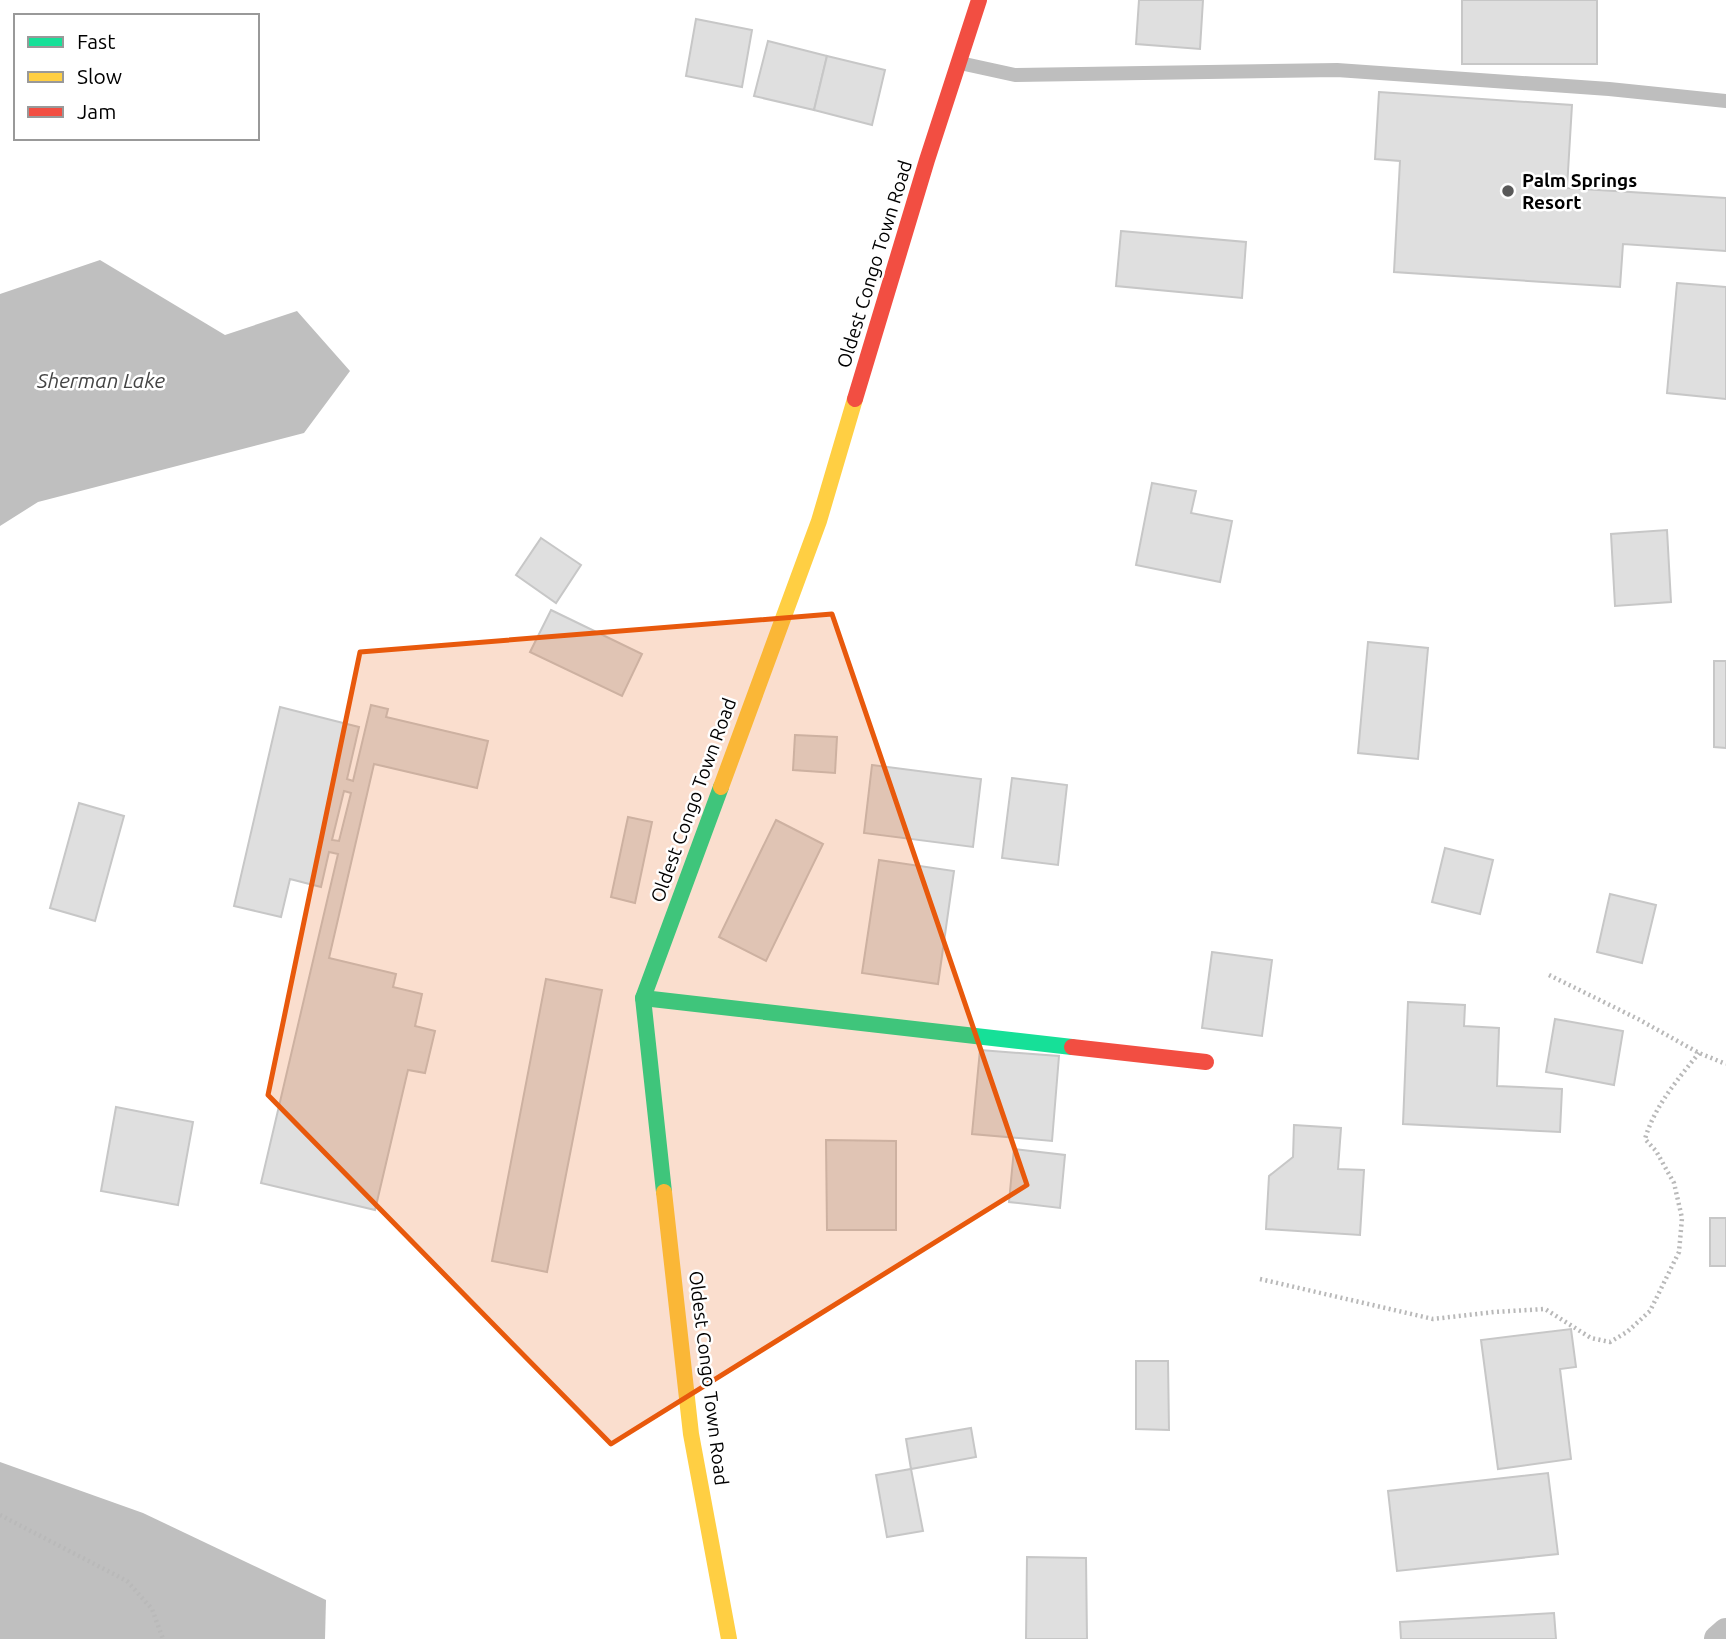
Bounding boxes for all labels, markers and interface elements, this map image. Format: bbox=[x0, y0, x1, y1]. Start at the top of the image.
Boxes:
legend bbox=[14, 14, 259, 140]
text: Fast bbox=[77, 29, 115, 53]
text: Slow bbox=[77, 64, 122, 88]
text: Jam bbox=[77, 99, 116, 123]
street label: Oldest Congo Town Road bbox=[832, 158, 916, 370]
place label: Palm Springs Resort bbox=[1522, 169, 1637, 213]
marker: Palm Springs Resort bbox=[1500, 183, 1516, 199]
water label: Sherman Lake bbox=[36, 368, 165, 392]
street label: Oldest Congo Town Road bbox=[646, 695, 740, 905]
street label: Oldest Congo Town Road bbox=[685, 1270, 733, 1486]

